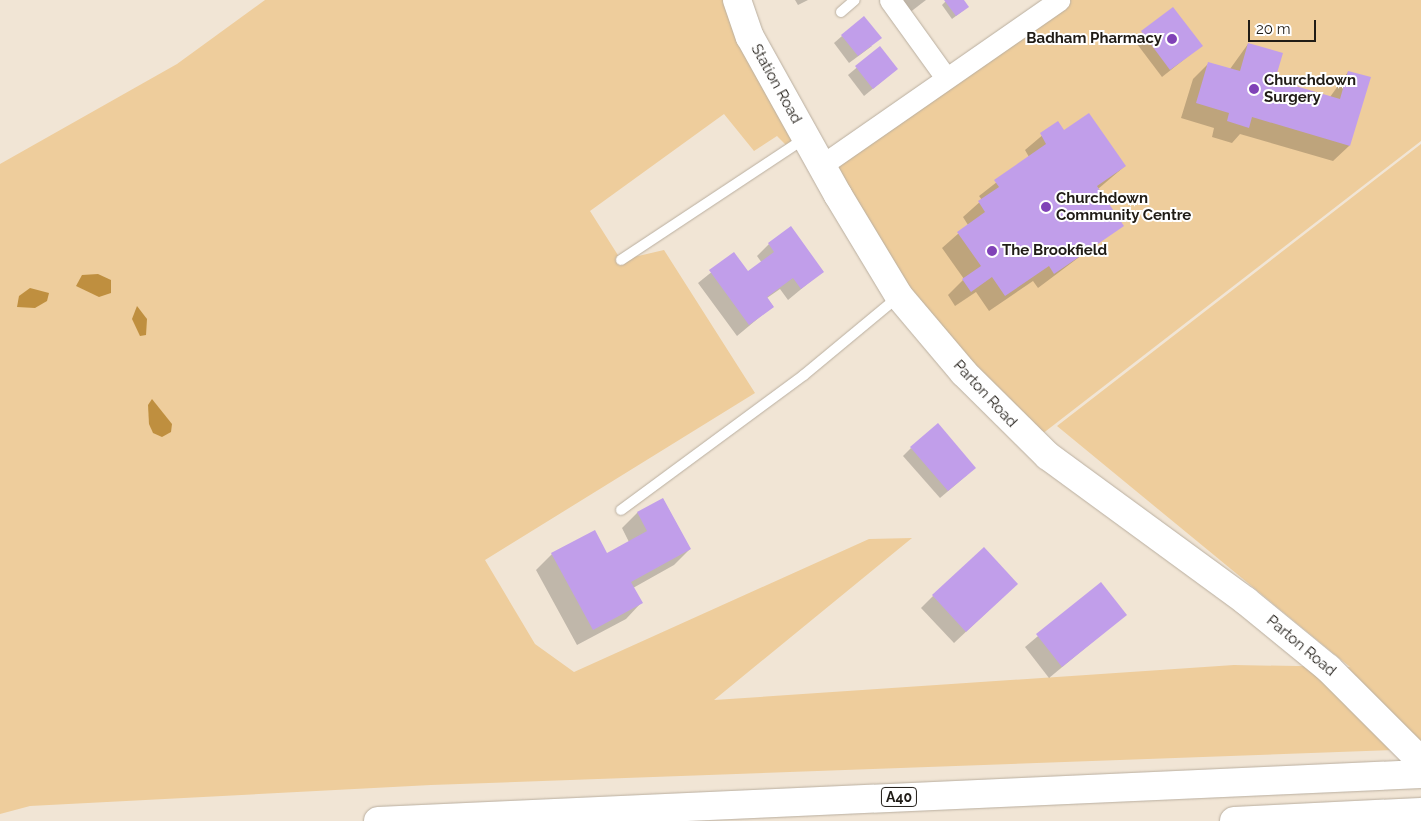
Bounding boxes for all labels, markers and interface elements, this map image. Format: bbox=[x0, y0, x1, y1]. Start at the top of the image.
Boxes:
scale bar bbox=[1251, 10, 1318, 42]
text: 20 m bbox=[1256, 20, 1291, 38]
place label: Badham Pharmacy bbox=[1026, 30, 1162, 48]
marker: Badham Pharmacy bbox=[1166, 33, 1178, 45]
street label: Station Road bbox=[747, 41, 805, 127]
place label: Churchdown Surgery bbox=[1264, 71, 1356, 106]
marker: Churchdown Surgery bbox=[1248, 83, 1260, 95]
place label: Churchdown Community Centre bbox=[1056, 189, 1192, 224]
marker: Churchdown Community Centre bbox=[1040, 201, 1052, 213]
place label: The Brookfield bbox=[1002, 242, 1107, 260]
marker: The Brookfield bbox=[986, 245, 998, 257]
street label: Parton Road bbox=[949, 357, 1021, 431]
street label: Parton Road bbox=[1263, 612, 1339, 680]
road number: A40 bbox=[880, 786, 918, 809]

